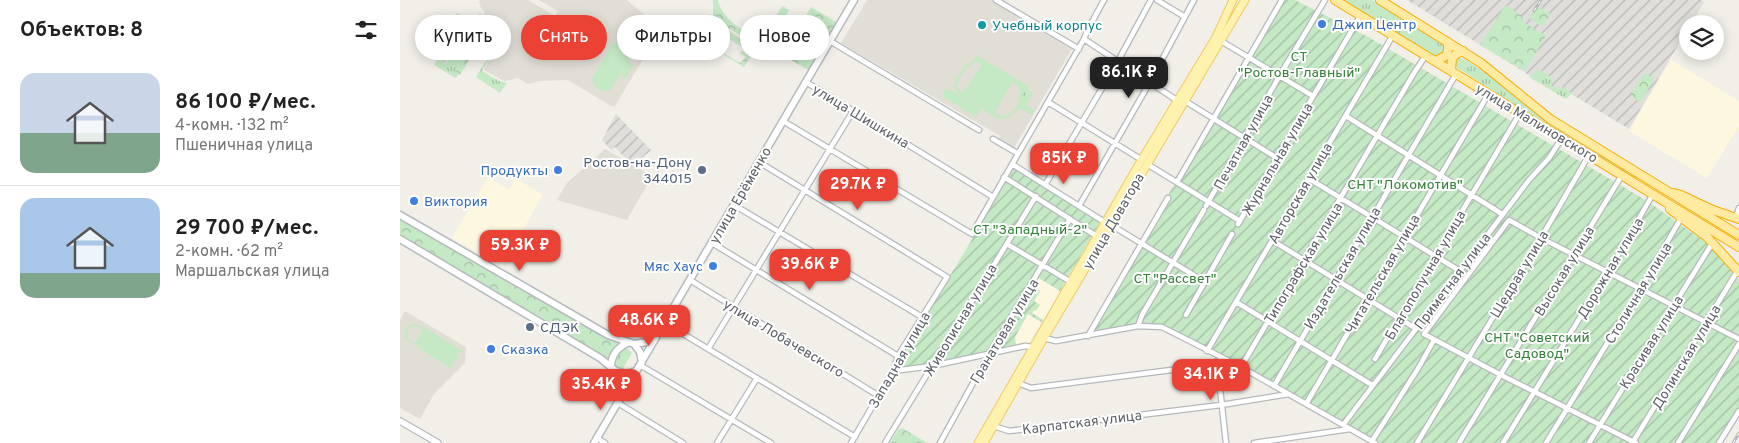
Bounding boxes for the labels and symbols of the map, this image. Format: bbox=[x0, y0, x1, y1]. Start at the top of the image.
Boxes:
place label: Джип Центр bbox=[1332, 17, 1416, 34]
place label: Учебный корпус bbox=[992, 18, 1102, 35]
marker: Джип Центр bbox=[1316, 18, 1328, 30]
marker: Учебный корпус bbox=[976, 19, 988, 31]
park label: СТ "Ростов-Главный" bbox=[1238, 49, 1360, 82]
pin: 86.1K ₽ bbox=[1083, 56, 1175, 99]
street label: улица Малиновского bbox=[1472, 81, 1601, 168]
street label: улица Шишкина bbox=[809, 82, 912, 153]
street label: Печатная улица bbox=[1211, 92, 1278, 193]
street label: Журнальная улица bbox=[1239, 100, 1317, 219]
street label: Авторская улица bbox=[1266, 140, 1337, 247]
pin: 85K ₽ bbox=[1029, 142, 1099, 185]
street label: улица Ерёменко bbox=[707, 144, 776, 247]
place label: Ростов-на-Дону 344015 bbox=[583, 155, 692, 188]
place label: Продукты bbox=[481, 163, 548, 180]
marker: Продукты bbox=[552, 164, 564, 176]
marker: Ростов-на-Дону 344015 bbox=[696, 164, 708, 176]
pin: 29.7K ₽ bbox=[812, 168, 904, 211]
street label: улица Доватора bbox=[1080, 171, 1149, 273]
park label: СНТ "Локомотив" bbox=[1347, 177, 1463, 194]
place label: Виктория bbox=[424, 194, 488, 211]
marker: Виктория bbox=[408, 195, 420, 207]
street label: Типографская улица bbox=[1261, 200, 1347, 327]
street label: Издательская улица bbox=[1301, 205, 1385, 333]
street label: Благополучная улица bbox=[1382, 208, 1470, 344]
street label: Читательская улица bbox=[1342, 212, 1425, 338]
street label: Дорожная улица bbox=[1574, 215, 1648, 322]
park label: СТ "Западный-2" bbox=[973, 222, 1087, 239]
street label: Высокая улица bbox=[1532, 224, 1599, 320]
street label: Щедрая улица bbox=[1487, 228, 1553, 322]
pin: 59.3K ₽ bbox=[474, 230, 566, 272]
street label: Приметная улица bbox=[1411, 230, 1495, 334]
street label: Столичная улица bbox=[1602, 240, 1676, 348]
pin: 39.6K ₽ bbox=[764, 248, 856, 291]
place label: Мяс Хаус bbox=[644, 259, 703, 276]
marker: Мяс Хаус bbox=[707, 260, 719, 272]
street label: Живописная улица bbox=[921, 262, 1002, 380]
park label: СТ "Рассвет" bbox=[1134, 271, 1217, 288]
street label: Гранатовая улица bbox=[967, 276, 1043, 387]
street label: Красивая улица bbox=[1617, 293, 1688, 393]
street label: улица Лобачевского bbox=[720, 296, 847, 382]
street label: Долинская улица bbox=[1649, 302, 1725, 413]
pin: 48.6K ₽ bbox=[603, 304, 695, 347]
street label: Западная улица bbox=[866, 309, 935, 412]
place label: СДЭК bbox=[540, 320, 579, 337]
marker: СДЭК bbox=[524, 321, 536, 333]
park label: СНТ "Советский Садовод" bbox=[1484, 330, 1590, 363]
place label: Сказка bbox=[501, 342, 548, 359]
marker: Сказка bbox=[485, 343, 497, 355]
pin: 34.1K ₽ bbox=[1165, 358, 1257, 401]
pin: 35.4K ₽ bbox=[555, 368, 647, 411]
street label: Карпатская улица bbox=[1021, 408, 1143, 439]

